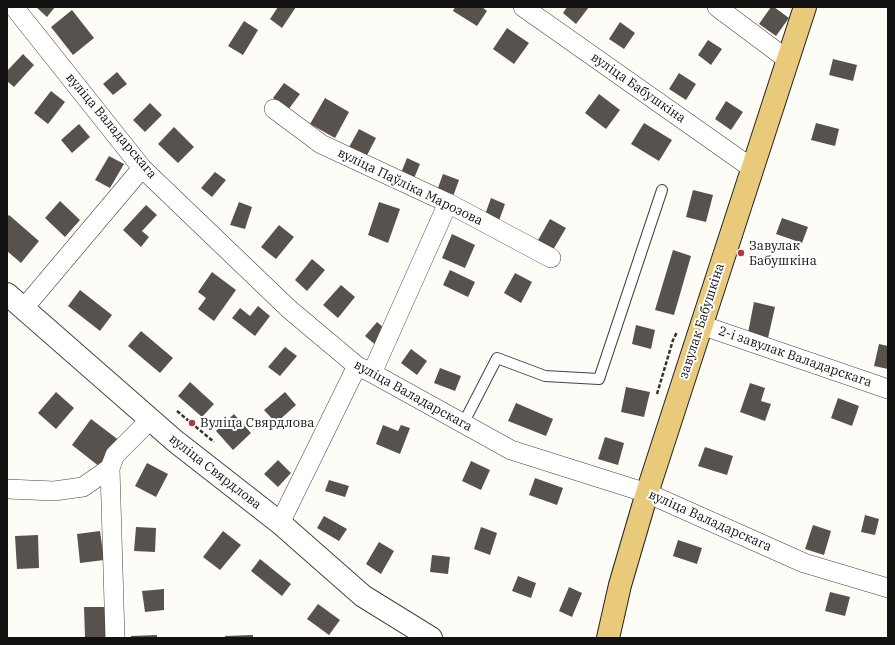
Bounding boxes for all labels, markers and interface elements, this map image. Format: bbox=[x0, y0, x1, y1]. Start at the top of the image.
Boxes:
street label: вуліца Бабушкіна bbox=[588, 50, 688, 126]
street label: вуліца Валадарскага bbox=[62, 70, 160, 182]
street label: вуліца Паўліка Марозова bbox=[335, 145, 485, 229]
place label: Завулак Бабушкіна bbox=[749, 238, 817, 269]
marker: Завулак Бабушкіна bbox=[736, 248, 746, 258]
street label: завулак Бабушкіна bbox=[676, 261, 728, 381]
street label: 2-і завулак Валадарскага bbox=[716, 323, 874, 391]
street label: вуліца Валадарскага bbox=[351, 357, 475, 435]
place label: Вуліца Свярдлова bbox=[200, 415, 314, 431]
marker: Вуліца Свярдлова bbox=[187, 418, 197, 428]
street label: вуліца Свярдлова bbox=[166, 431, 264, 513]
street label: вуліца Валадарскага bbox=[646, 487, 774, 555]

